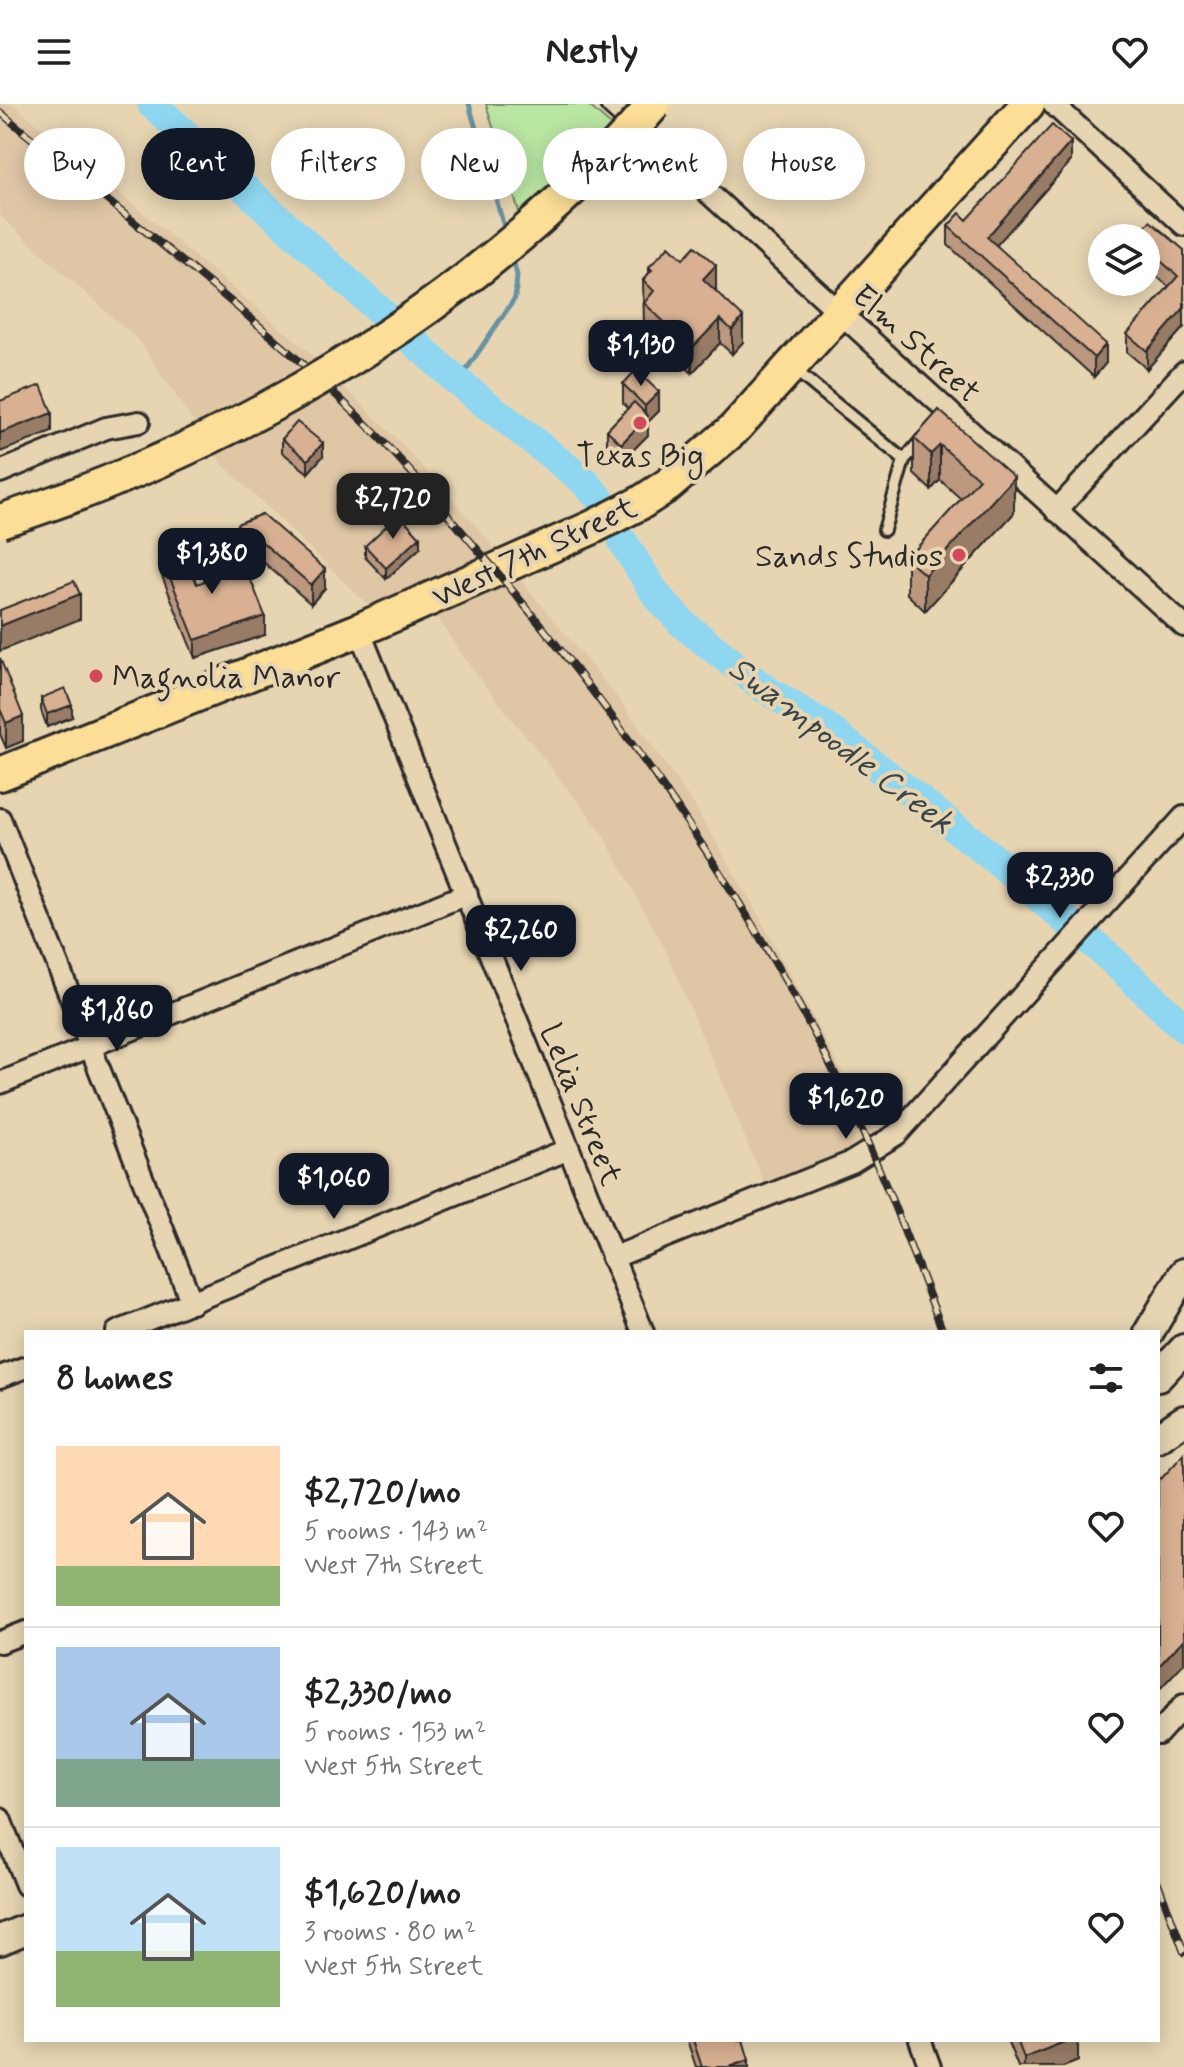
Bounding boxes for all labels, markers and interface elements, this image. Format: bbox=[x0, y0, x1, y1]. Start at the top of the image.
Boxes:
text: Nestly bbox=[546, 29, 638, 76]
icon: menu bbox=[32, 30, 76, 74]
icon: heart bbox=[1108, 30, 1152, 74]
chip: Buy bbox=[24, 128, 125, 200]
chip: Rent bbox=[141, 128, 255, 200]
chip: Filters bbox=[271, 128, 405, 200]
chip: New bbox=[421, 128, 527, 200]
chip: Apartment bbox=[543, 128, 727, 200]
chip: House bbox=[743, 128, 865, 200]
map controls bbox=[1088, 224, 1160, 296]
button: layers bbox=[1088, 224, 1160, 296]
street label: Elm Street bbox=[843, 276, 989, 413]
pin: $1,130 bbox=[576, 320, 706, 388]
text: $1,130 bbox=[607, 329, 675, 363]
marker: Texas Big bbox=[631, 414, 649, 432]
place label: Texas Big bbox=[576, 436, 704, 480]
pin: $2,720 bbox=[328, 473, 458, 541]
text: $2,720 bbox=[355, 482, 431, 516]
street label: West 7th Street bbox=[426, 487, 644, 619]
pin: $1,380 bbox=[147, 528, 277, 596]
place label: Sands Studios bbox=[755, 536, 943, 578]
text: $1,380 bbox=[176, 537, 248, 571]
marker: Sands Studios bbox=[950, 546, 968, 564]
water label: Swampoodle Creek bbox=[719, 646, 963, 846]
place label: Magnolia Manor bbox=[112, 657, 340, 702]
marker: Magnolia Manor bbox=[87, 667, 105, 685]
pin: $2,330 bbox=[995, 852, 1125, 920]
text: $2,330 bbox=[1025, 861, 1095, 895]
pin: $2,260 bbox=[456, 905, 586, 973]
text: $2,260 bbox=[484, 914, 558, 948]
pin: $1,860 bbox=[52, 985, 182, 1053]
text: $1,860 bbox=[80, 994, 154, 1028]
street label: Lelia Street bbox=[529, 1018, 632, 1192]
pin: $1,620 bbox=[781, 1073, 911, 1141]
text: $1,620 bbox=[808, 1082, 884, 1116]
pin: $1,060 bbox=[269, 1153, 399, 1221]
text: $1,060 bbox=[297, 1162, 371, 1196]
text: 8 homes bbox=[56, 1356, 173, 1401]
icon: filters bbox=[1084, 1356, 1128, 1400]
text: $2,720/mo bbox=[304, 1470, 461, 1515]
icon: home bbox=[120, 1478, 216, 1574]
icon: heart bbox=[1084, 1504, 1128, 1548]
text: 5 rooms · 143 m² bbox=[304, 1515, 488, 1549]
text: West 7th Street bbox=[304, 1549, 483, 1583]
text: $2,330/mo bbox=[304, 1671, 452, 1716]
icon: home bbox=[120, 1679, 216, 1775]
icon: heart bbox=[1084, 1705, 1128, 1749]
text: 5 rooms · 153 m² bbox=[304, 1716, 486, 1750]
text: West 5th Street bbox=[304, 1750, 483, 1784]
text: $1,620/mo bbox=[304, 1871, 461, 1916]
icon: home bbox=[120, 1879, 216, 1975]
icon: heart bbox=[1084, 1905, 1128, 1949]
text: 3 rooms · 80 m² bbox=[304, 1916, 476, 1950]
text: West 5th Street bbox=[304, 1950, 483, 1984]

